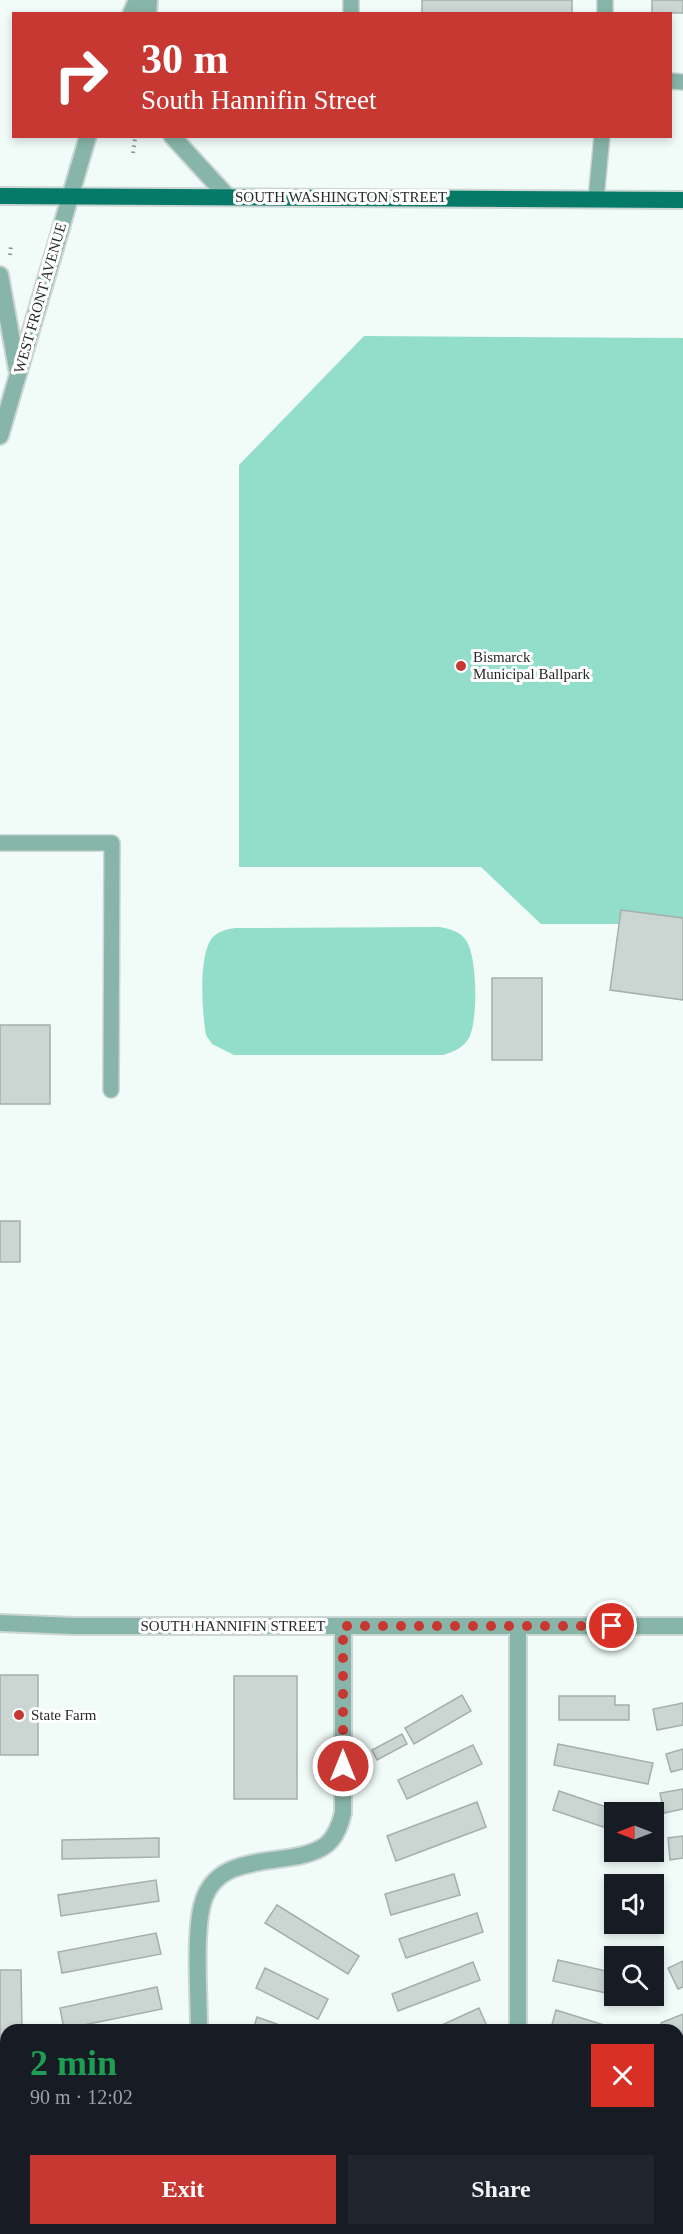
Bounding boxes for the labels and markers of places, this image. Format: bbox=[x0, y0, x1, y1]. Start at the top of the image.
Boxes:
place label: Bismarck Municipal Ballpark bbox=[473, 649, 591, 682]
marker: Bismarck Municipal Ballpark bbox=[454, 659, 468, 673]
pin bbox=[586, 1600, 637, 1651]
place label: State Farm bbox=[31, 1707, 97, 1723]
marker: State Farm bbox=[12, 1708, 26, 1722]

